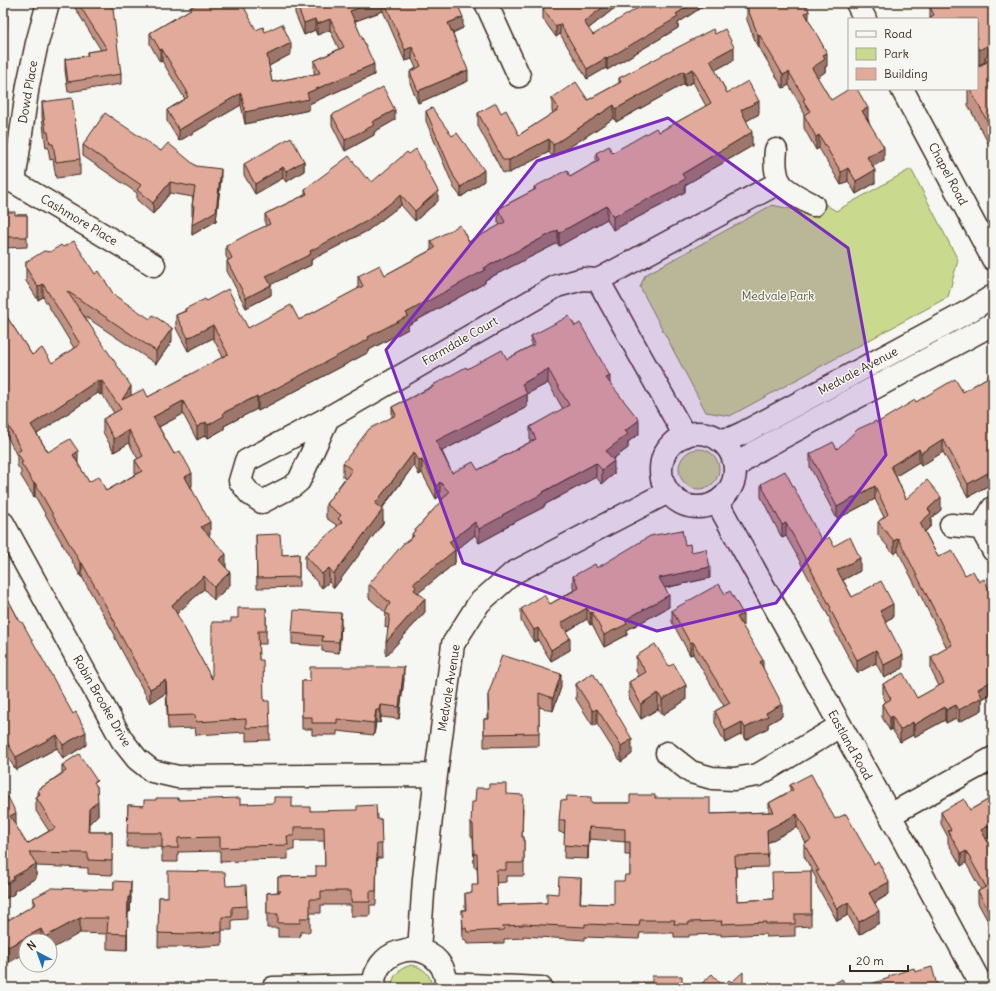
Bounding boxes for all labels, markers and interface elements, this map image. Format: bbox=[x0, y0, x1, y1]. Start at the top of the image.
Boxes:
legend bbox=[848, 18, 978, 90]
text: Road bbox=[884, 26, 912, 41]
text: Park bbox=[884, 46, 909, 61]
street label: Dowd Place bbox=[15, 59, 40, 125]
text: Building bbox=[884, 66, 928, 81]
street label: Chapel Road bbox=[926, 140, 971, 208]
street label: Cashmore Place bbox=[38, 191, 121, 248]
park label: Medvale Park bbox=[742, 288, 814, 303]
street label: Farmdale Court bbox=[419, 313, 500, 368]
street label: Medvale Avenue bbox=[815, 343, 900, 398]
street label: Medvale Avenue bbox=[434, 643, 463, 733]
street label: Robin Brooke Drive bbox=[70, 652, 135, 749]
street label: Eastland Road bbox=[825, 707, 876, 782]
north arrow bbox=[18, 933, 58, 973]
text: N bbox=[24, 938, 39, 953]
scale bar bbox=[850, 947, 908, 973]
text: 20 m bbox=[856, 953, 884, 968]

